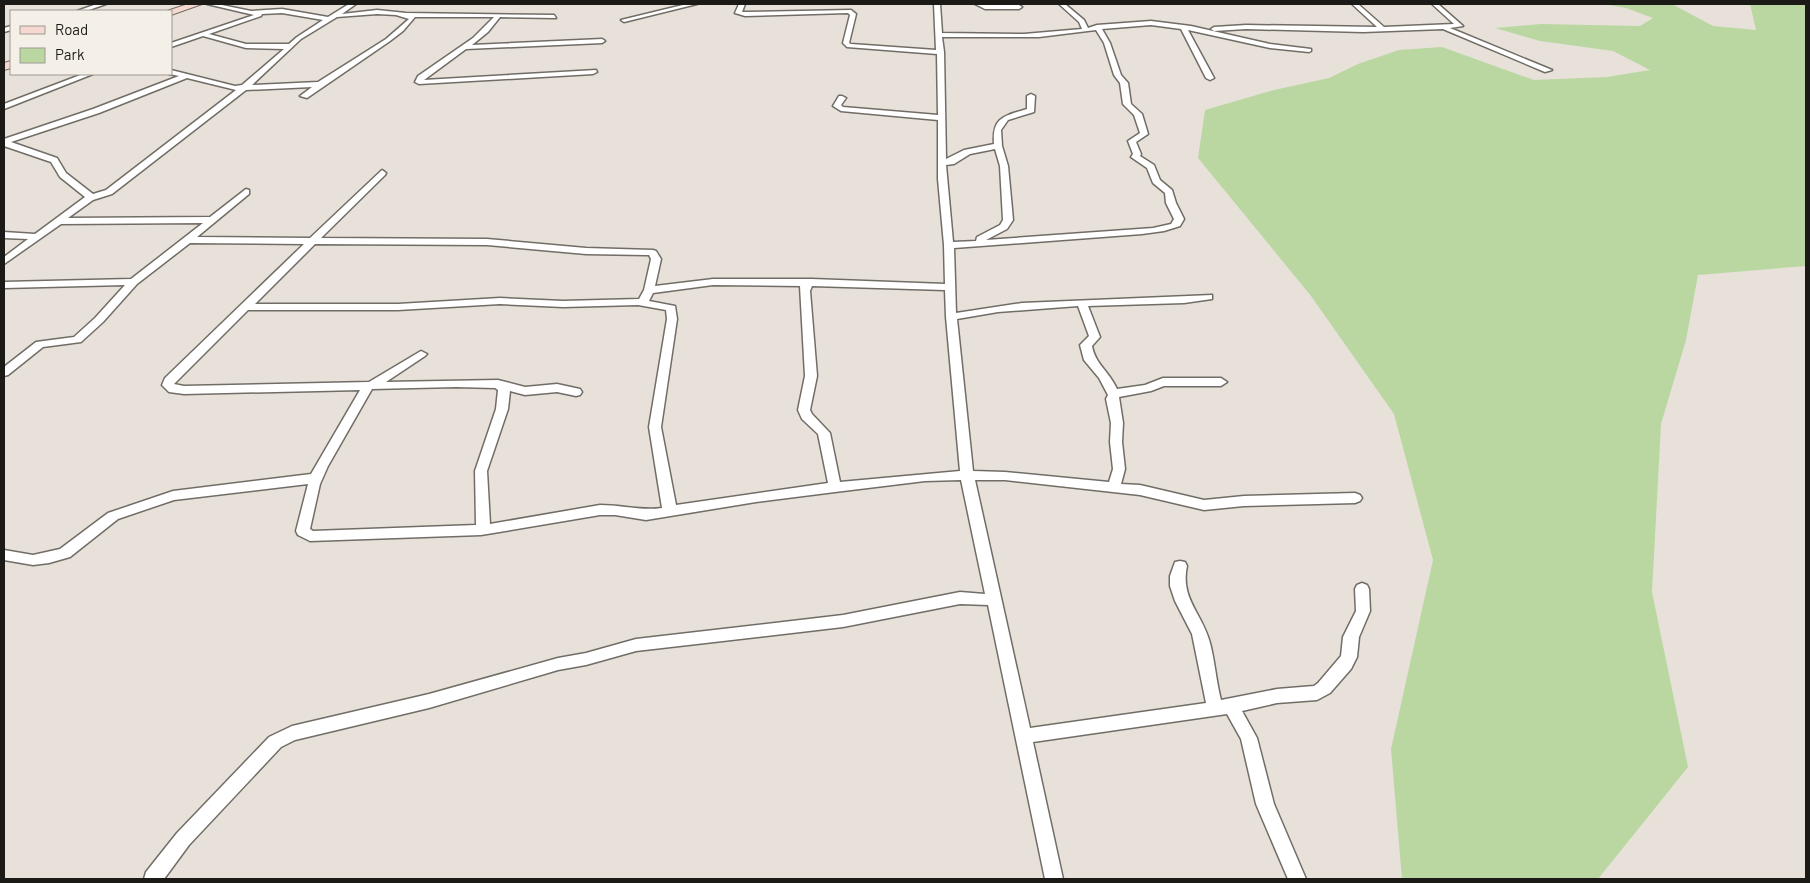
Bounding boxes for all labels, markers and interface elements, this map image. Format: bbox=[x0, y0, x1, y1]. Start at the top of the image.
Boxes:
legend bbox=[10, 10, 172, 75]
text: Road bbox=[55, 20, 88, 38]
text: Park bbox=[55, 45, 85, 63]

